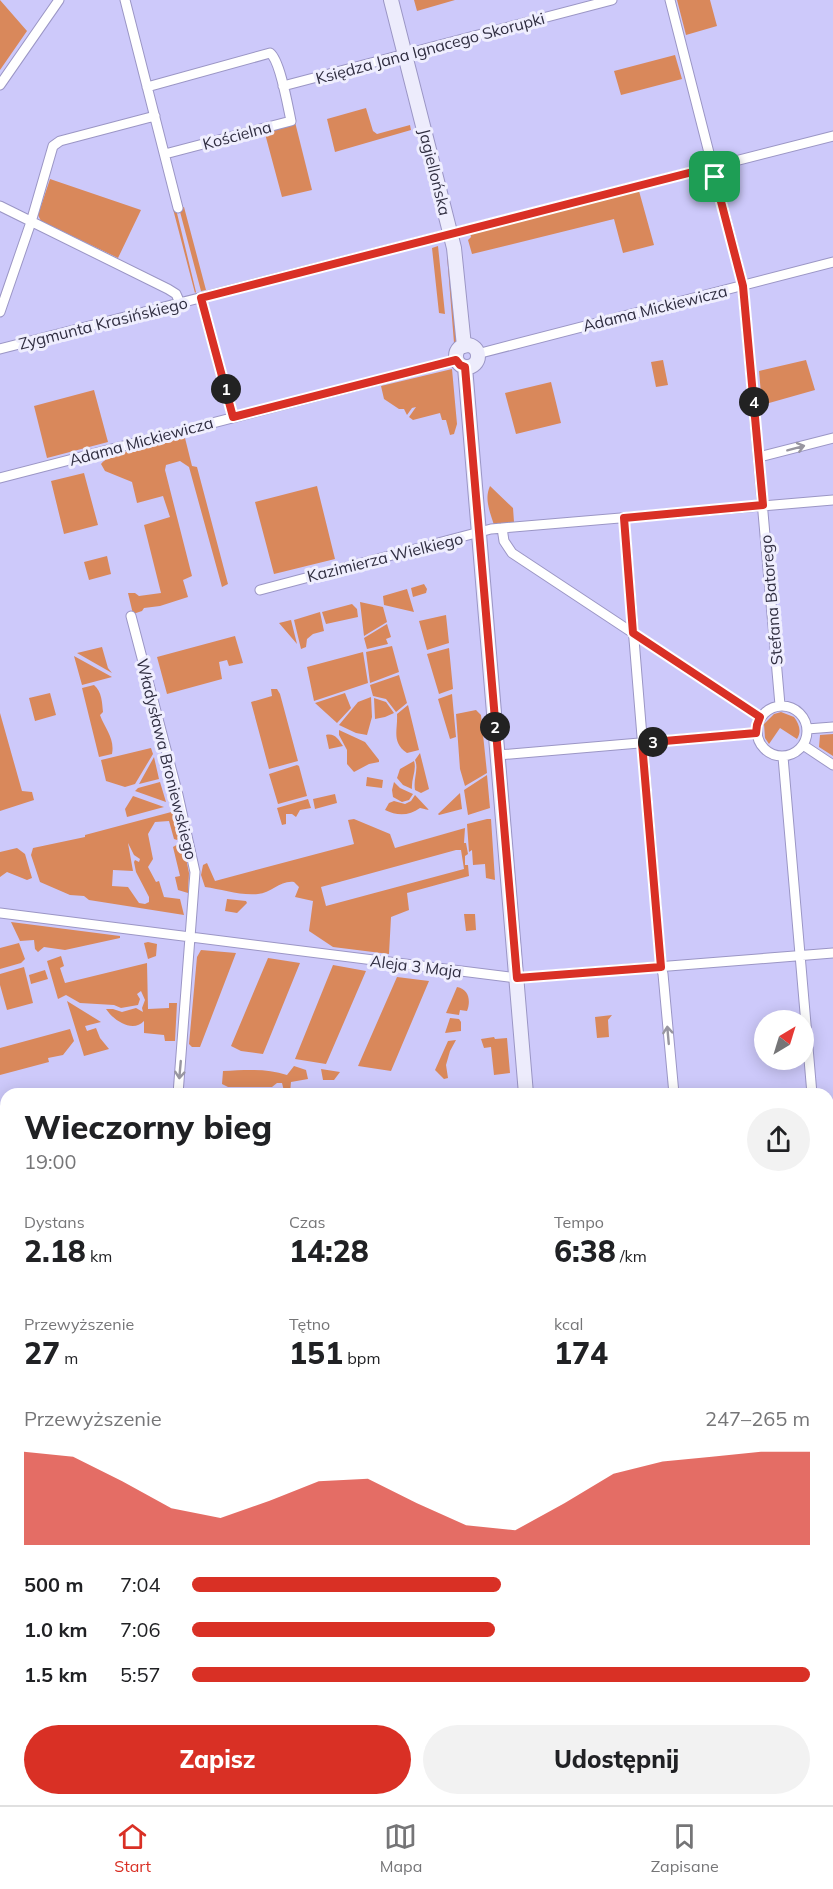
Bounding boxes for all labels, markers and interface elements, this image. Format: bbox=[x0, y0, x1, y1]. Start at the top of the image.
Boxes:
street label: Księdza Jana Ignacego Skorupki bbox=[313, 8, 547, 88]
street label: Kościelna bbox=[200, 116, 274, 154]
street label: Jagiellońska bbox=[415, 126, 455, 218]
pin bbox=[689, 151, 740, 202]
icon: arrive bbox=[698, 160, 731, 193]
street label: Adama Mickiewicza bbox=[581, 280, 729, 336]
street label: Zygmunta Krasińskiego bbox=[17, 292, 189, 354]
pin: 1 bbox=[211, 374, 241, 404]
text: 1 bbox=[221, 379, 231, 399]
pin: 4 bbox=[739, 387, 769, 417]
text: 4 bbox=[749, 392, 759, 412]
street label: Adama Mickiewicza bbox=[67, 412, 215, 470]
one-way arrow bbox=[786, 441, 805, 453]
street label: Kazimierza Wielkiego bbox=[305, 528, 465, 586]
street label: Stefana Batorego bbox=[755, 534, 787, 666]
street label: Władysława Broniewskiego bbox=[132, 656, 202, 862]
pin: 2 bbox=[480, 712, 510, 742]
text: 2 bbox=[490, 717, 500, 737]
pin: 3 bbox=[638, 727, 668, 757]
text: 3 bbox=[648, 732, 658, 752]
street label: Aleja 3 Maja bbox=[369, 950, 463, 982]
north arrow bbox=[754, 1010, 814, 1070]
map controls bbox=[754, 1010, 814, 1070]
one-way arrow bbox=[662, 1026, 673, 1046]
one-way arrow bbox=[174, 1059, 185, 1079]
text: Wieczorny bieg bbox=[24, 1106, 272, 1147]
button: share bbox=[747, 1108, 810, 1171]
text: 19:00 bbox=[24, 1149, 77, 1174]
text: Dystans bbox=[24, 1212, 85, 1232]
text: Czas bbox=[289, 1212, 325, 1232]
text: Tempo bbox=[554, 1212, 604, 1232]
text: 2.18 bbox=[24, 1232, 86, 1270]
text: 14:28 bbox=[289, 1232, 369, 1270]
text: 6:38 bbox=[554, 1232, 616, 1270]
text: km bbox=[86, 1246, 112, 1266]
text: /km bbox=[616, 1246, 647, 1266]
text: Przewyższenie bbox=[24, 1314, 134, 1334]
text: Tętno bbox=[289, 1314, 330, 1334]
text: kcal bbox=[554, 1314, 583, 1334]
text: 27 bbox=[24, 1334, 60, 1372]
text: 151 bbox=[289, 1334, 343, 1372]
text: 174 bbox=[554, 1334, 608, 1372]
text: m bbox=[60, 1348, 78, 1368]
text: bpm bbox=[343, 1348, 380, 1368]
text: Przewyższenie bbox=[24, 1406, 162, 1431]
text: 247–265 m bbox=[705, 1406, 810, 1431]
text: 500 m bbox=[24, 1572, 83, 1597]
text: 7:04 bbox=[120, 1572, 161, 1597]
text: 1.0 km bbox=[24, 1617, 87, 1642]
text: 7:06 bbox=[120, 1617, 161, 1642]
text: 1.5 km bbox=[24, 1662, 87, 1687]
text: 5:57 bbox=[120, 1662, 161, 1687]
button: Zapisz bbox=[24, 1725, 411, 1794]
button: Udostępnij bbox=[423, 1725, 810, 1794]
tab: Start bbox=[114, 1820, 151, 1876]
tab: Mapa bbox=[380, 1820, 422, 1876]
tab: Zapisane bbox=[651, 1820, 719, 1876]

